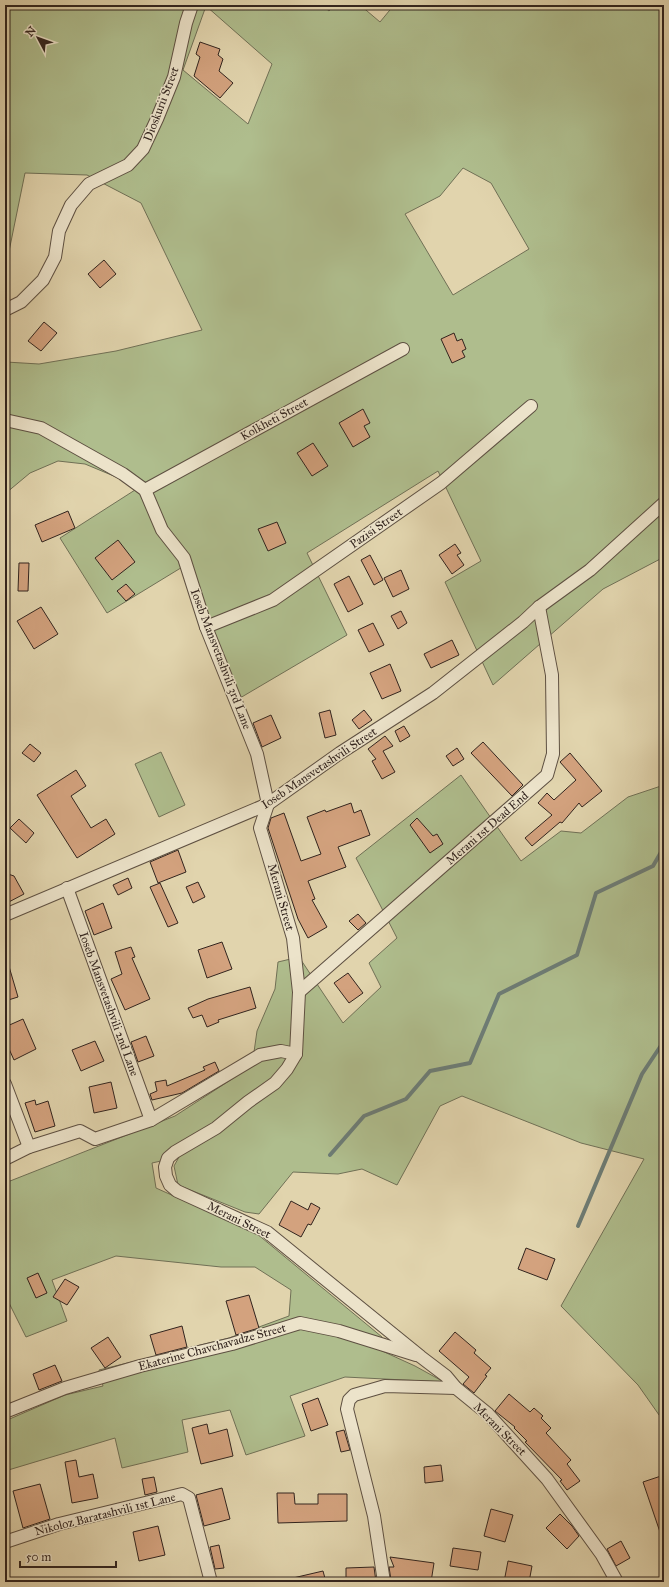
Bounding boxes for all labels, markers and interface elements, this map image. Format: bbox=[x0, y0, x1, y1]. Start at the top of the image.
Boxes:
north arrow bbox=[18, 18, 58, 58]
text: N bbox=[23, 23, 39, 40]
street label: Dioskurii Street bbox=[140, 64, 182, 143]
street label: Kolkheti Street bbox=[238, 394, 311, 443]
street label: Pazisi Street bbox=[347, 504, 405, 551]
street label: Ioseb Mansvetashvili 3rd Lane bbox=[188, 587, 254, 731]
street label: Ioseb Mansvetashvili Street bbox=[259, 724, 380, 812]
street label: Merani 1st Dead End bbox=[443, 788, 531, 868]
street label: Merani Street bbox=[265, 862, 297, 933]
street label: Ioseb Mansvetashvili 2nd Lane bbox=[76, 930, 142, 1078]
street label: Merani Street bbox=[205, 1199, 274, 1242]
street label: Ekaterine Chavchavadze Street bbox=[137, 1320, 288, 1373]
street label: Merani Street bbox=[471, 1400, 530, 1459]
street label: Nikoloz Baratashvili 1st Lane bbox=[33, 1490, 177, 1538]
scale bar bbox=[20, 1543, 116, 1569]
text: 50 m bbox=[26, 1550, 51, 1564]

